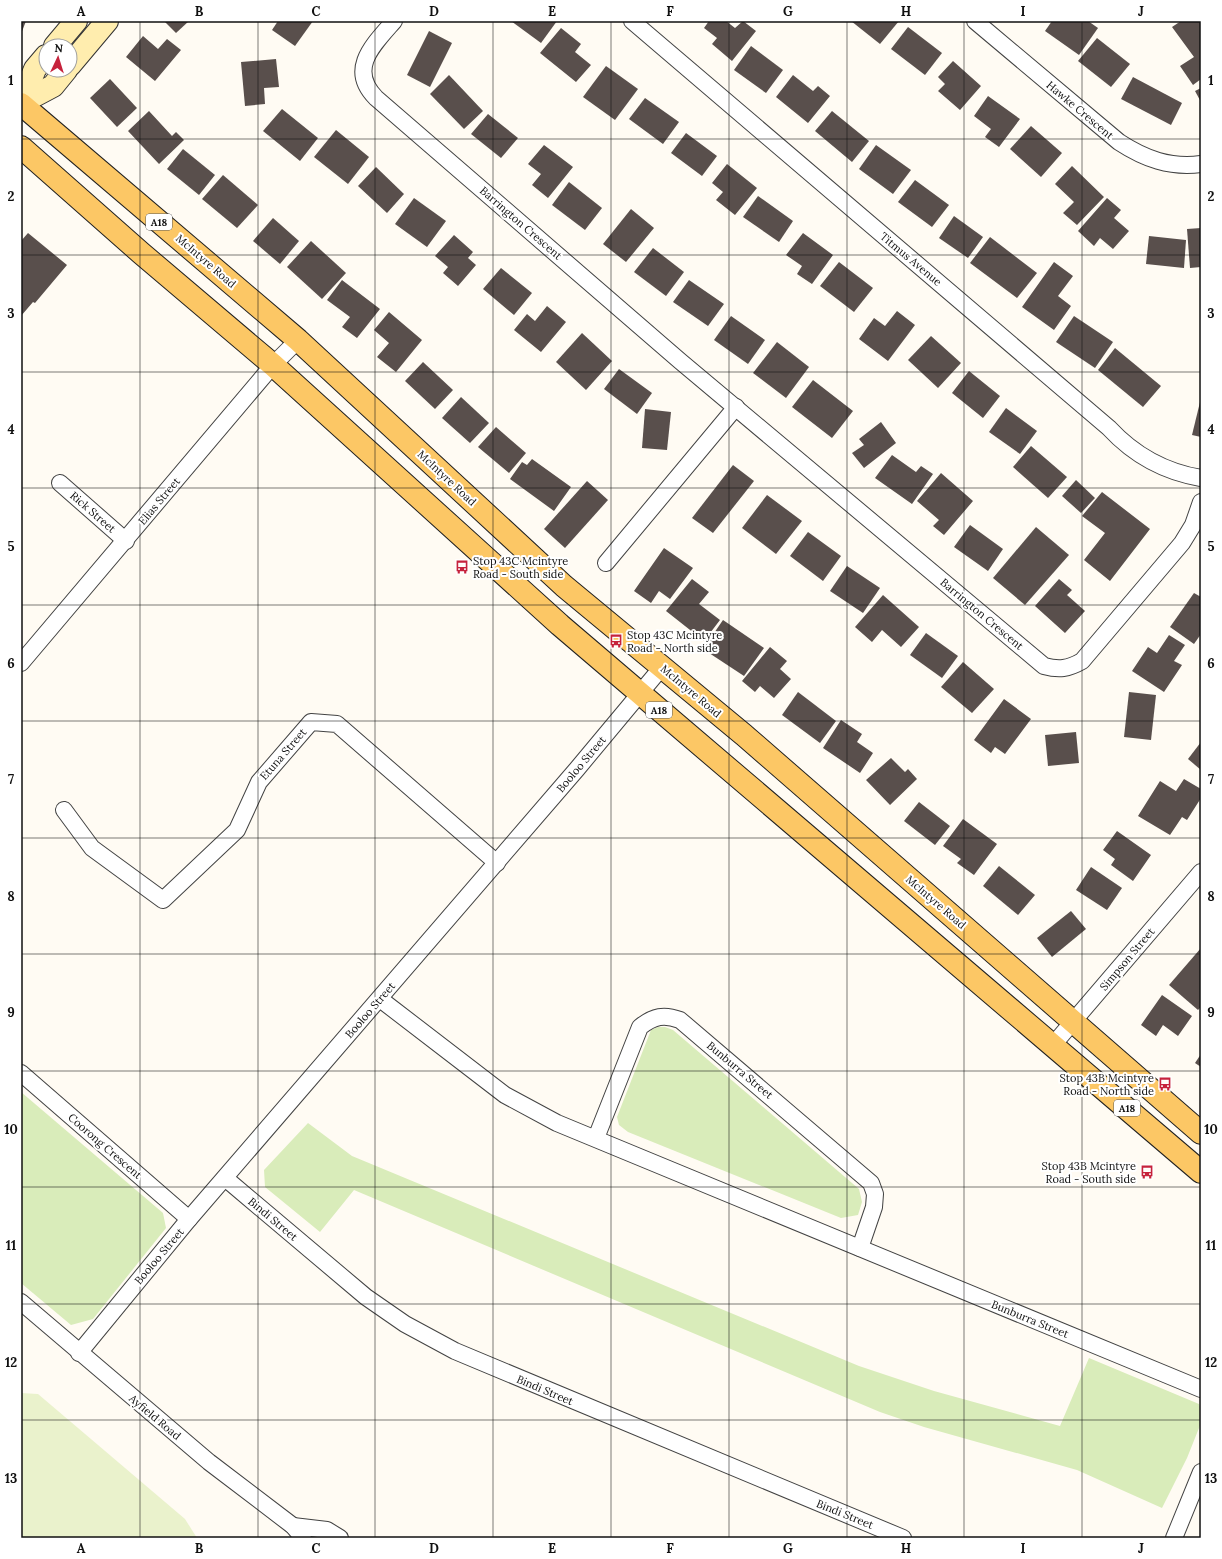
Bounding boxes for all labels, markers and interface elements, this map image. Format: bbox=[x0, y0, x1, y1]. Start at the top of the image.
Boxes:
text: A bbox=[77, 3, 86, 20]
text: B bbox=[195, 3, 204, 20]
text: C bbox=[312, 3, 321, 20]
text: D bbox=[429, 3, 439, 20]
text: E bbox=[548, 3, 556, 20]
text: F bbox=[666, 3, 674, 20]
text: G bbox=[783, 3, 793, 20]
text: H bbox=[901, 3, 911, 20]
text: I bbox=[1020, 3, 1026, 20]
text: J bbox=[1138, 3, 1144, 20]
north arrow bbox=[38, 38, 78, 78]
text: N bbox=[54, 41, 64, 55]
text: 1 bbox=[8, 72, 14, 89]
text: 1 bbox=[1208, 72, 1214, 89]
street label: Hawke Crescent bbox=[1044, 78, 1117, 143]
street label: Barrington Crescent bbox=[477, 184, 565, 263]
text: 2 bbox=[8, 188, 15, 205]
text: 2 bbox=[1208, 188, 1215, 205]
road number: A18 bbox=[146, 214, 172, 230]
street label: Titmus Avenue bbox=[877, 229, 945, 289]
street label: McIntyre Road bbox=[173, 231, 239, 291]
text: 3 bbox=[7, 305, 15, 322]
text: 3 bbox=[1207, 305, 1215, 322]
text: 4 bbox=[7, 421, 15, 438]
text: 4 bbox=[1207, 421, 1215, 438]
street label: McIntyre Road bbox=[415, 447, 479, 509]
street label: Elias Street bbox=[135, 474, 183, 528]
street label: Rick Street bbox=[67, 488, 119, 536]
text: 5 bbox=[7, 538, 15, 555]
text: 5 bbox=[1207, 538, 1215, 555]
place label: Stop 43C Mcintyre Road - South side bbox=[473, 554, 568, 581]
bus stop icon: Stop 43C Mcintyre Road - South side bbox=[454, 559, 470, 575]
street label: Barrington Crescent bbox=[938, 575, 1027, 653]
place label: Stop 43C Mcintyre Road - North side bbox=[627, 628, 722, 655]
bus stop icon: Stop 43C Mcintyre Road - North side bbox=[608, 633, 624, 649]
text: 6 bbox=[7, 655, 15, 672]
text: 6 bbox=[1207, 655, 1215, 672]
street label: McIntyre Road bbox=[658, 662, 725, 721]
road number: A18 bbox=[646, 702, 672, 718]
street label: Etuna Street bbox=[257, 725, 310, 783]
street label: Booloo Street bbox=[553, 732, 609, 795]
text: 7 bbox=[8, 771, 14, 788]
text: 7 bbox=[1208, 771, 1214, 788]
street label: McIntyre Road bbox=[903, 872, 969, 932]
text: 8 bbox=[7, 888, 15, 905]
text: 8 bbox=[1207, 888, 1215, 905]
street label: Simpson Street bbox=[1097, 924, 1158, 993]
street label: Booloo Street bbox=[342, 979, 399, 1041]
text: 9 bbox=[7, 1004, 15, 1021]
text: 9 bbox=[1207, 1004, 1215, 1021]
street label: Bunburra Street bbox=[704, 1038, 777, 1102]
place label: Stop 43B Mcintyre Road - North side bbox=[1060, 1071, 1154, 1098]
bus stop icon: Stop 43B Mcintyre Road - North side bbox=[1157, 1076, 1173, 1092]
road number: A18 bbox=[1114, 1100, 1140, 1116]
street label: Coorong Crescent bbox=[65, 1110, 145, 1182]
text: 10 bbox=[4, 1121, 18, 1138]
text: 10 bbox=[1204, 1121, 1218, 1138]
place label: Stop 43B Mcintyre Road - South side bbox=[1042, 1159, 1136, 1186]
bus stop icon: Stop 43B Mcintyre Road - South side bbox=[1139, 1164, 1155, 1180]
street label: Bindi Street bbox=[245, 1194, 301, 1244]
street label: Booloo Street bbox=[131, 1224, 187, 1287]
text: 11 bbox=[6, 1237, 16, 1254]
text: 11 bbox=[1206, 1237, 1216, 1254]
street label: Bunburra Street bbox=[989, 1297, 1071, 1341]
text: 12 bbox=[5, 1354, 17, 1371]
text: 12 bbox=[1205, 1354, 1217, 1371]
street label: Bindi Street bbox=[515, 1372, 576, 1409]
street label: Ayfield Road bbox=[125, 1391, 184, 1443]
text: 13 bbox=[5, 1470, 17, 1487]
text: 13 bbox=[1205, 1470, 1217, 1487]
street label: Bindi Street bbox=[814, 1496, 876, 1532]
text: A bbox=[77, 1540, 86, 1557]
text: B bbox=[195, 1540, 204, 1557]
text: C bbox=[312, 1540, 321, 1557]
text: D bbox=[429, 1540, 439, 1557]
text: E bbox=[548, 1540, 556, 1557]
text: F bbox=[666, 1540, 674, 1557]
text: G bbox=[783, 1540, 793, 1557]
text: H bbox=[901, 1540, 911, 1557]
text: I bbox=[1020, 1540, 1026, 1557]
text: J bbox=[1138, 1540, 1144, 1557]

